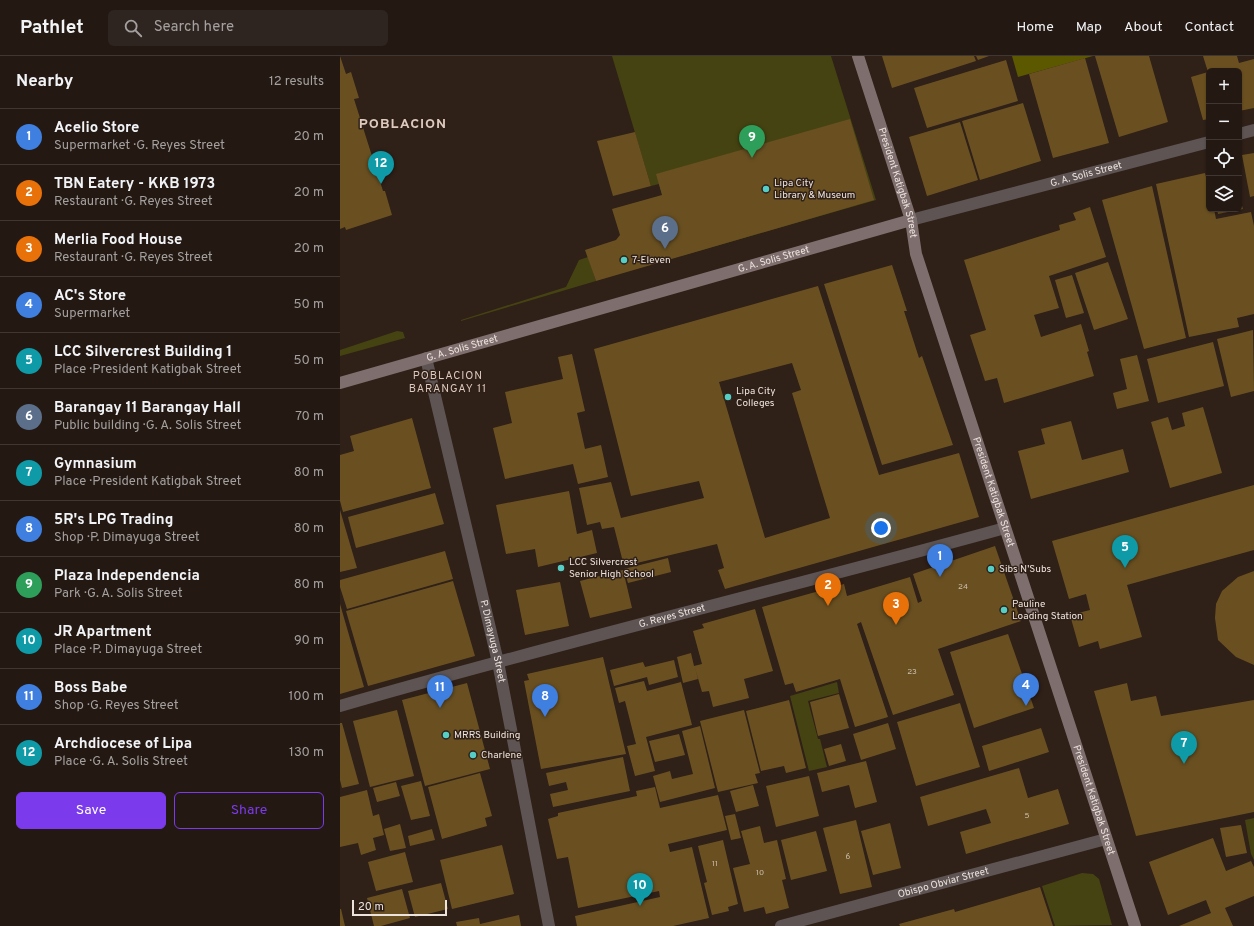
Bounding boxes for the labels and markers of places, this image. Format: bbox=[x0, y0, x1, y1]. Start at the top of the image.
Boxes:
pin: 9 bbox=[739, 125, 765, 158]
pin: 12 bbox=[368, 151, 394, 184]
place label: Lipa City Library & Museum bbox=[774, 177, 855, 202]
marker: Lipa City Library & Museum bbox=[761, 184, 771, 194]
pin: 6 bbox=[652, 216, 678, 249]
place label: 7-Eleven bbox=[632, 254, 671, 267]
marker: 7-Eleven bbox=[619, 255, 629, 265]
place label: Lipa City Colleges bbox=[736, 385, 775, 410]
marker: Lipa City Colleges bbox=[723, 392, 733, 402]
pin: 5 bbox=[1112, 535, 1138, 568]
pin: 1 bbox=[927, 544, 953, 577]
place label: LCC Silvercrest Senior High School bbox=[569, 556, 654, 581]
marker: LCC Silvercrest Senior High School bbox=[556, 563, 566, 573]
place label: Sibs N'Subs bbox=[999, 563, 1051, 576]
marker: Sibs N'Subs bbox=[986, 564, 996, 574]
pin: 2 bbox=[815, 573, 841, 606]
pin: 3 bbox=[883, 592, 909, 625]
place label: Pauline Loading Station bbox=[1012, 598, 1083, 623]
marker: Pauline Loading Station bbox=[999, 605, 1009, 615]
pin: 4 bbox=[1013, 673, 1039, 706]
pin: 11 bbox=[427, 675, 453, 708]
pin: 8 bbox=[532, 684, 558, 717]
place label: MRRS Building bbox=[454, 729, 520, 742]
marker: MRRS Building bbox=[441, 730, 451, 740]
pin: 7 bbox=[1171, 731, 1197, 764]
place label: Charlene bbox=[481, 749, 522, 762]
marker: Charlene bbox=[468, 750, 478, 760]
pin: 10 bbox=[627, 873, 653, 906]

